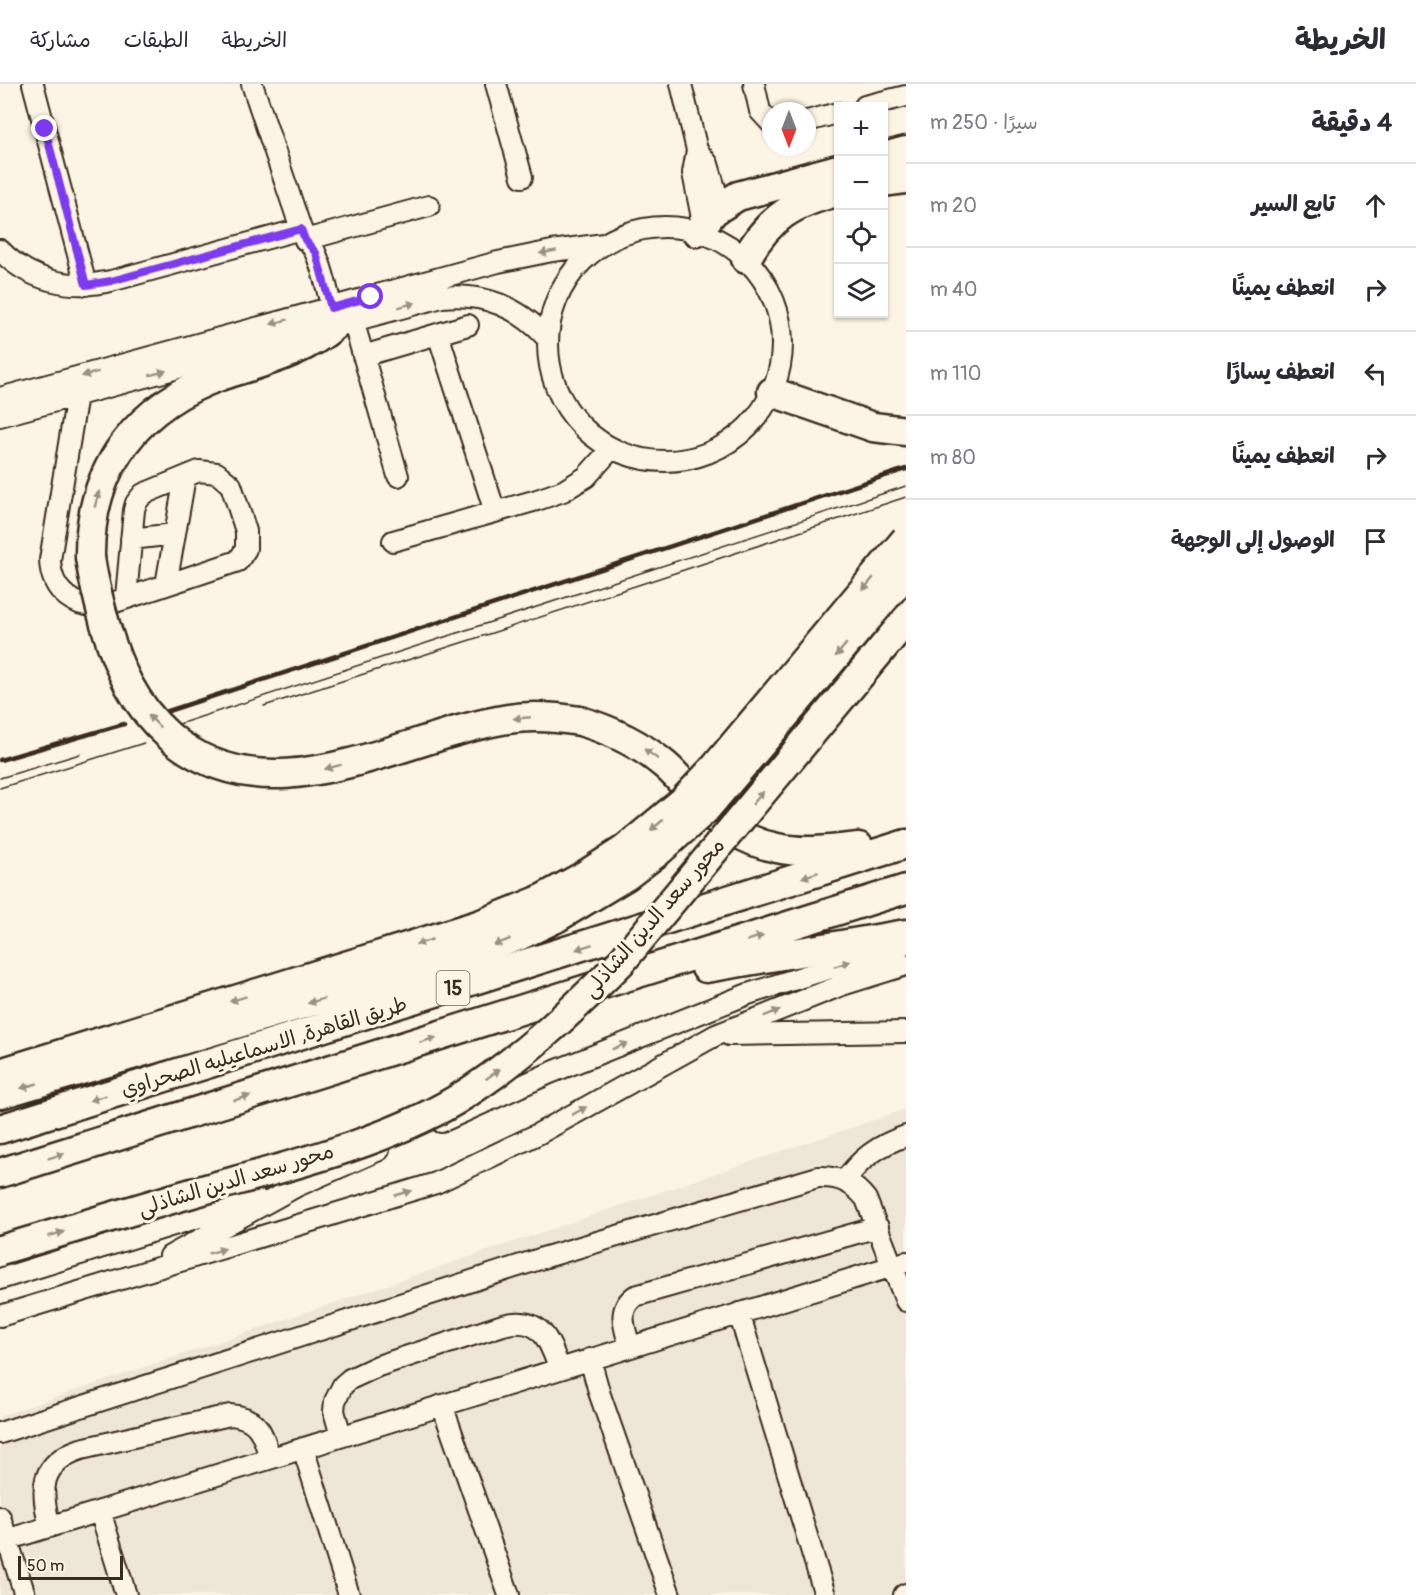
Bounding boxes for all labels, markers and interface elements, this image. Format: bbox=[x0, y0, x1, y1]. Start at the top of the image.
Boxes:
text: الخريطة bbox=[1295, 23, 1386, 58]
text: مشاركة bbox=[30, 27, 91, 54]
text: الطبقات bbox=[124, 27, 189, 54]
text: الخريطة bbox=[222, 27, 287, 54]
north arrow bbox=[762, 102, 816, 156]
map controls bbox=[834, 102, 888, 318]
button: + bbox=[834, 102, 888, 156]
text: 4 دقيقة bbox=[1311, 107, 1392, 139]
text: سيرًا · 250 m bbox=[930, 110, 1038, 135]
route end bbox=[31, 115, 57, 141]
button: − bbox=[834, 156, 888, 210]
icon: ahead bbox=[1359, 189, 1392, 222]
text: تابع السير bbox=[1252, 190, 1335, 218]
text: 20 m bbox=[930, 193, 977, 218]
button: locate bbox=[834, 210, 888, 264]
one-way arrow bbox=[539, 247, 558, 256]
button: layers bbox=[834, 264, 888, 318]
icon: right bbox=[1359, 273, 1392, 306]
text: انعطف يمينًا bbox=[1232, 274, 1335, 302]
text: 40 m bbox=[930, 277, 977, 302]
route start bbox=[357, 283, 383, 309]
one-way arrow bbox=[398, 300, 416, 309]
one-way arrow bbox=[269, 318, 287, 327]
icon: left bbox=[1359, 357, 1392, 390]
text: انعطف يسارًا bbox=[1226, 358, 1335, 386]
text: 110 m bbox=[930, 361, 981, 386]
one-way arrow bbox=[149, 368, 167, 377]
one-way arrow bbox=[81, 369, 100, 379]
icon: right bbox=[1359, 441, 1392, 474]
text: انعطف يمينًا bbox=[1232, 442, 1335, 470]
text: 80 m bbox=[930, 445, 976, 470]
one-way arrow bbox=[93, 490, 102, 508]
icon: arrive bbox=[1359, 525, 1392, 558]
text: الوصول إلى الوجهة bbox=[1171, 526, 1335, 554]
one-way arrow bbox=[862, 576, 875, 592]
one-way arrow bbox=[835, 642, 848, 658]
one-way arrow bbox=[512, 713, 531, 723]
one-way arrow bbox=[147, 714, 161, 729]
one-way arrow bbox=[644, 748, 660, 760]
one-way arrow bbox=[324, 762, 342, 772]
one-way arrow bbox=[751, 791, 764, 806]
one-way arrow bbox=[649, 818, 665, 831]
street label: محور سعد الدين الشاذلى bbox=[577, 833, 731, 1003]
one-way arrow bbox=[801, 870, 819, 880]
one-way arrow bbox=[746, 932, 764, 942]
one-way arrow bbox=[415, 937, 433, 947]
one-way arrow bbox=[493, 938, 511, 947]
one-way arrow bbox=[575, 942, 593, 952]
one-way arrow bbox=[833, 959, 851, 968]
road number: 15 bbox=[436, 971, 470, 1005]
street label: طريق القاهرة, الاسماعيليه الصحراوي bbox=[118, 991, 411, 1104]
one-way arrow bbox=[229, 995, 247, 1004]
one-way arrow bbox=[307, 997, 325, 1006]
one-way arrow bbox=[763, 1008, 781, 1018]
one-way arrow bbox=[419, 1035, 437, 1044]
one-way arrow bbox=[611, 1040, 629, 1050]
one-way arrow bbox=[485, 1068, 501, 1080]
one-way arrow bbox=[20, 1082, 38, 1092]
one-way arrow bbox=[233, 1093, 251, 1102]
one-way arrow bbox=[88, 1094, 106, 1104]
one-way arrow bbox=[571, 1106, 588, 1116]
street label: محور سعد الدين الشاذلى bbox=[135, 1137, 337, 1223]
one-way arrow bbox=[47, 1151, 65, 1160]
one-way arrow bbox=[394, 1188, 412, 1197]
one-way arrow bbox=[47, 1229, 65, 1238]
one-way arrow bbox=[208, 1245, 226, 1255]
scale bar bbox=[18, 1553, 123, 1580]
text: 50 m bbox=[27, 1556, 64, 1576]

